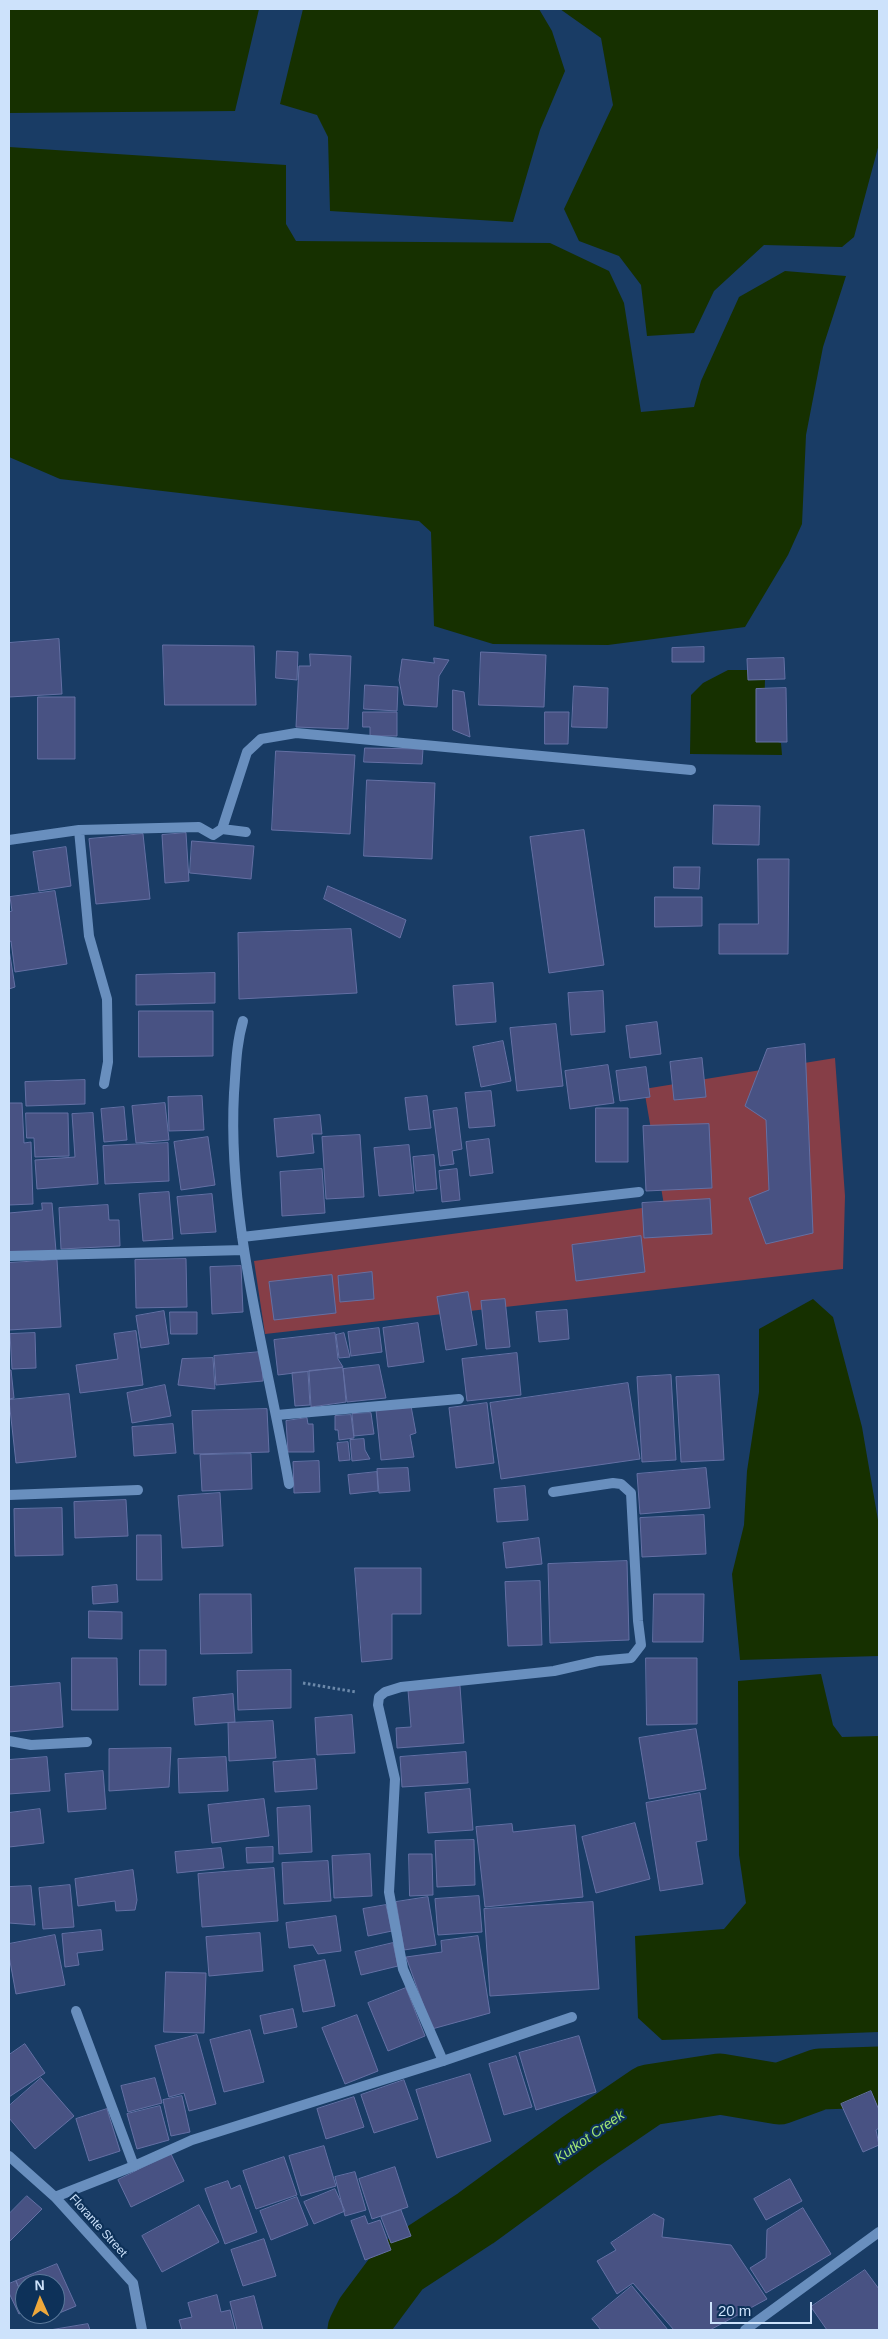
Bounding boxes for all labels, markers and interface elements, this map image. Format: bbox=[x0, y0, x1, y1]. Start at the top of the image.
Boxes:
water label: Kutkot Creek bbox=[552, 2107, 628, 2167]
street label: Florante Street bbox=[66, 2192, 130, 2260]
north arrow bbox=[15, 2274, 65, 2324]
text: N bbox=[34, 2277, 45, 2293]
scale bar bbox=[713, 2292, 816, 2324]
text: 20 m bbox=[718, 2302, 751, 2319]

